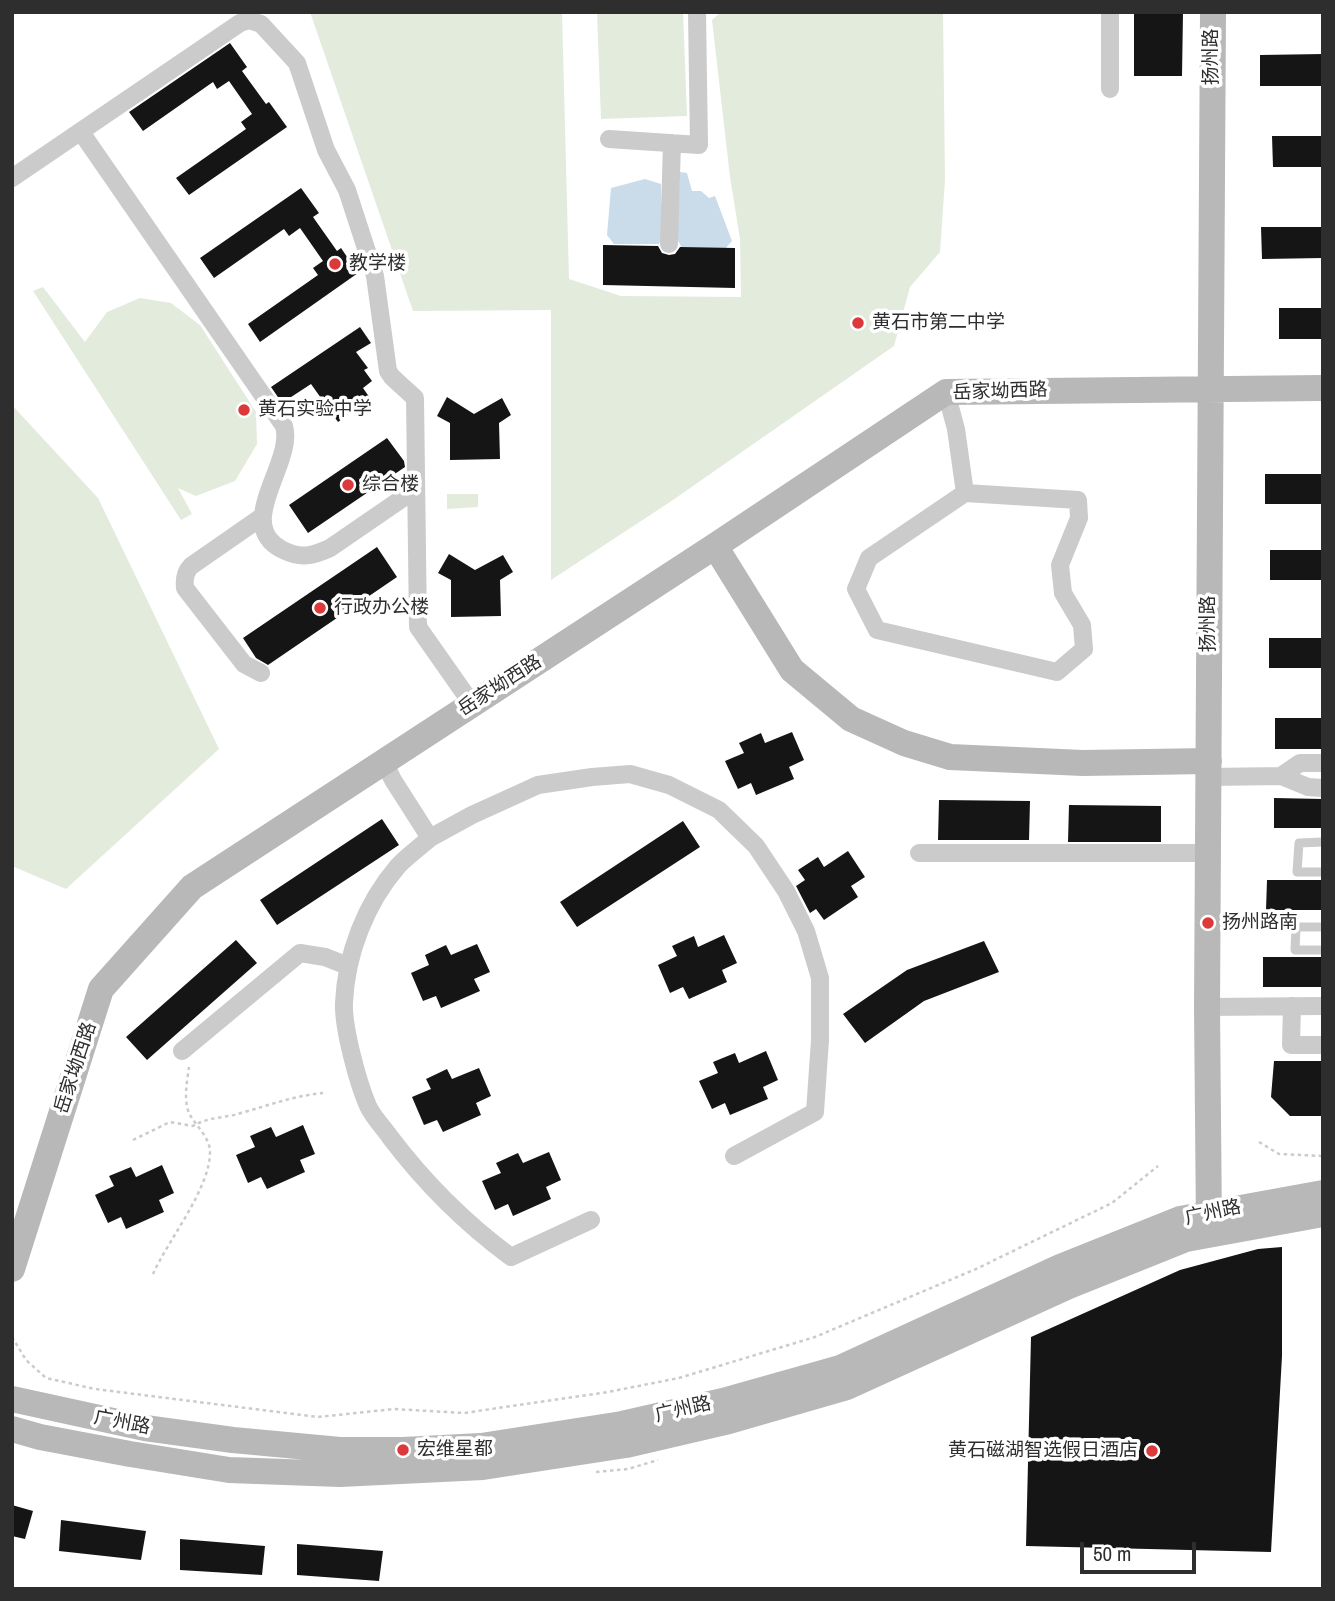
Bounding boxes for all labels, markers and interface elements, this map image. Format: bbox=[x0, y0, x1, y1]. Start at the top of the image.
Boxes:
street label: 扬州路 bbox=[1201, 29, 1223, 85]
place label: 教学楼 bbox=[349, 253, 406, 275]
marker: 教学楼 bbox=[327, 256, 343, 272]
place label: 黄石市第二中学 bbox=[872, 312, 1005, 334]
marker: 黄石市第二中学 bbox=[850, 315, 866, 331]
street label: 岳家坳西路 bbox=[952, 379, 1048, 405]
place label: 黄石实验中学 bbox=[258, 399, 372, 421]
marker: 黄石实验中学 bbox=[236, 402, 252, 418]
place label: 综合楼 bbox=[362, 474, 419, 496]
marker: 综合楼 bbox=[340, 477, 356, 493]
street label: 扬州路 bbox=[1198, 596, 1220, 652]
place label: 行政办公楼 bbox=[334, 597, 429, 619]
marker: 行政办公楼 bbox=[312, 600, 328, 616]
street label: 岳家坳西路 bbox=[454, 651, 546, 721]
place label: 扬州路南 bbox=[1222, 912, 1298, 934]
marker: 扬州路南 bbox=[1200, 915, 1216, 931]
street label: 岳家坳西路 bbox=[50, 1019, 102, 1117]
street label: 广州路 bbox=[1183, 1196, 1243, 1230]
street label: 广州路 bbox=[653, 1392, 713, 1428]
street label: 广州路 bbox=[92, 1406, 152, 1440]
place label: 宏维星都 bbox=[417, 1439, 493, 1461]
place label: 黄石磁湖智选假日酒店 bbox=[948, 1440, 1138, 1462]
marker: 宏维星都 bbox=[395, 1442, 411, 1458]
marker: 黄石磁湖智选假日酒店 bbox=[1144, 1443, 1160, 1459]
scale bar bbox=[1083, 1528, 1198, 1572]
text: 50 m bbox=[1093, 1539, 1131, 1568]

